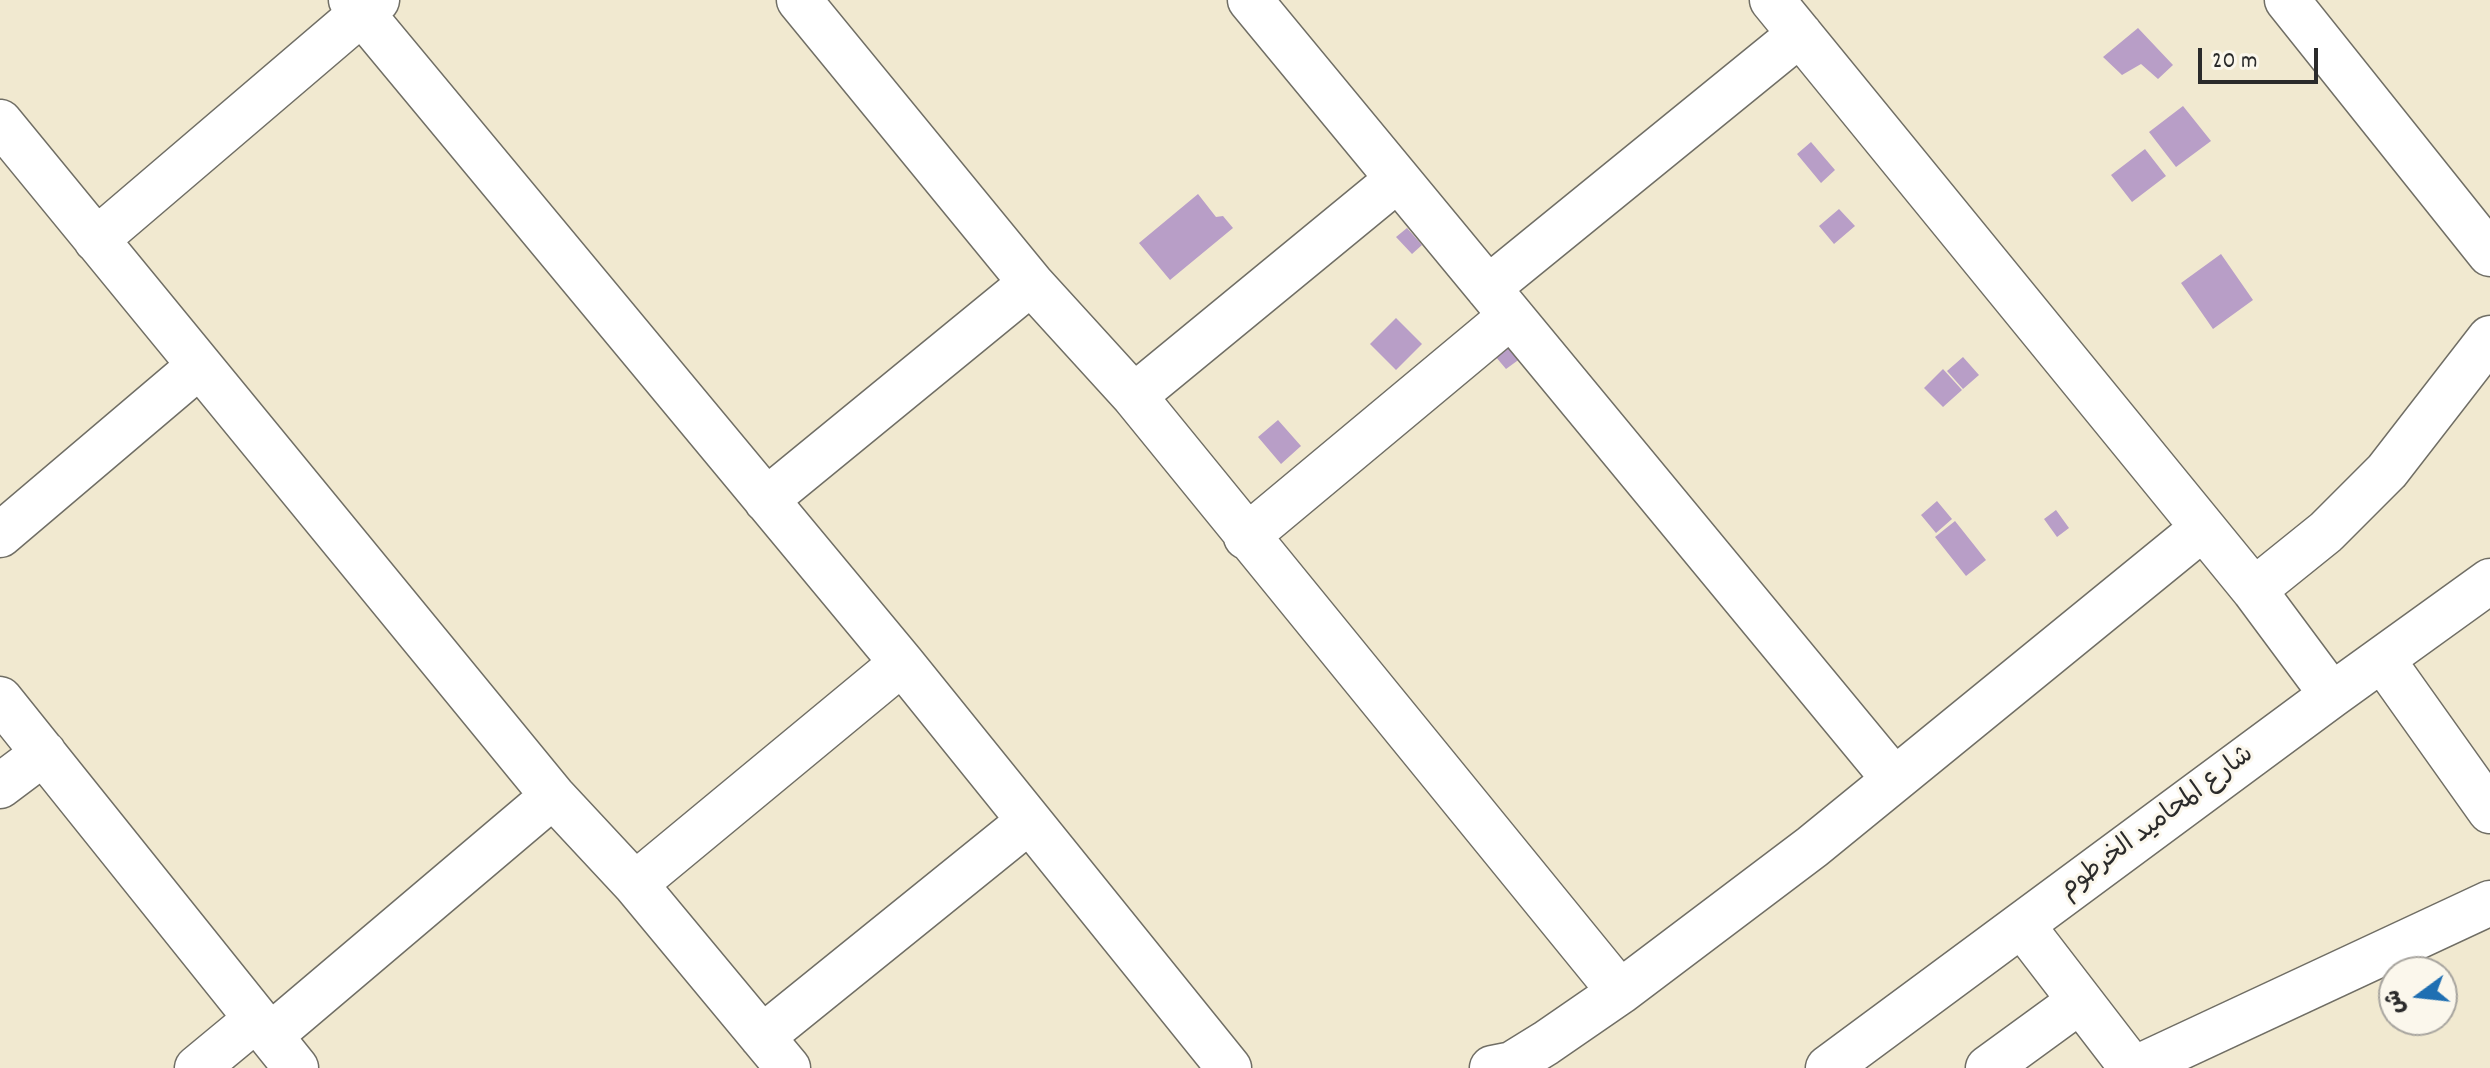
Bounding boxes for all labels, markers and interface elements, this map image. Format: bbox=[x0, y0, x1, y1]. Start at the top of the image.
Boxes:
scale bar bbox=[2202, 32, 2322, 82]
text: 20 m bbox=[2212, 45, 2258, 79]
street label: شارع المحاميد الخرطوم bbox=[2055, 741, 2261, 907]
north arrow bbox=[2378, 956, 2458, 1036]
text: ش bbox=[2378, 986, 2414, 1018]

